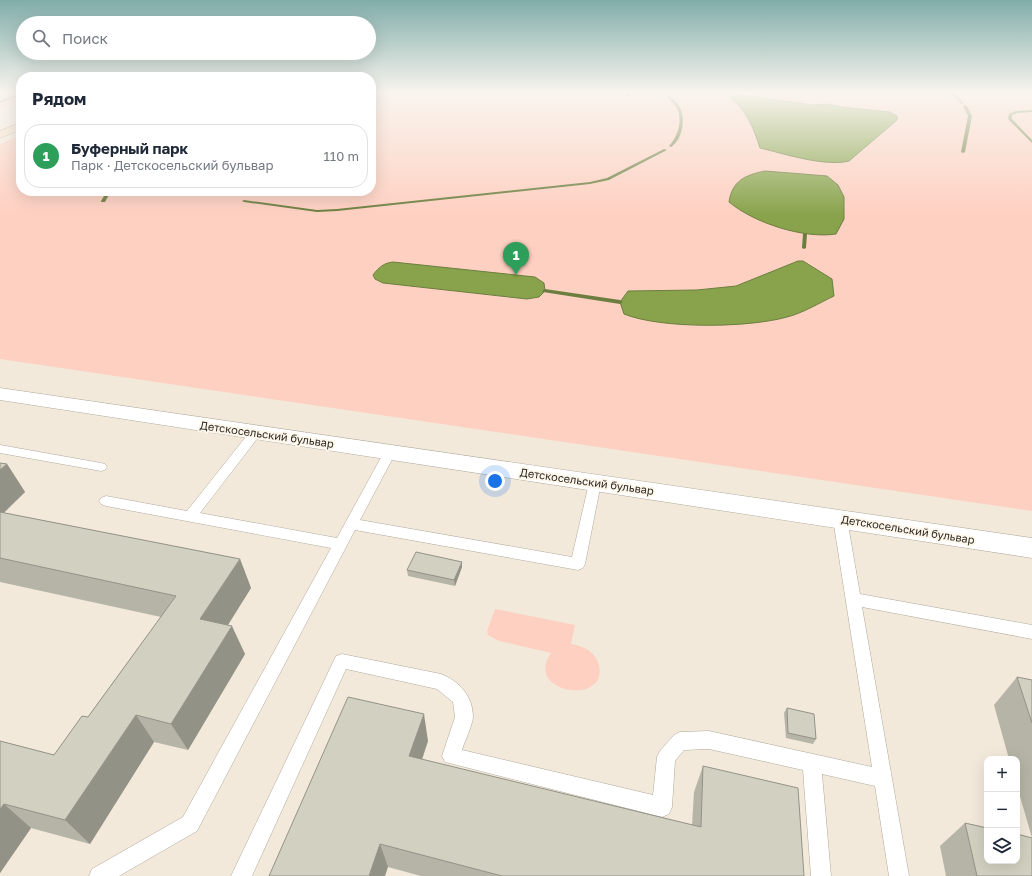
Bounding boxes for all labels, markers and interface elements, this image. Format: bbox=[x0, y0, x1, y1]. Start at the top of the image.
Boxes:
search box bbox=[16, 16, 376, 60]
icon: search bbox=[30, 27, 52, 49]
text: Поиск bbox=[62, 29, 108, 47]
text: Рядом bbox=[32, 88, 86, 109]
text: Буферный парк bbox=[71, 139, 188, 157]
text: 1 bbox=[43, 148, 49, 164]
text: 110 m bbox=[324, 148, 359, 164]
text: Парк · Детскосельский бульвар bbox=[71, 157, 273, 173]
pin: 1 bbox=[503, 242, 529, 275]
street label: Детскосельский бульвар bbox=[199, 418, 335, 450]
street label: Детскосельский бульвар bbox=[519, 465, 655, 497]
your location bbox=[485, 471, 505, 491]
street label: Детскосельский бульвар bbox=[840, 512, 976, 546]
map controls bbox=[984, 756, 1020, 864]
button: + bbox=[984, 756, 1020, 792]
button: − bbox=[984, 792, 1020, 828]
button: layers bbox=[984, 828, 1020, 864]

